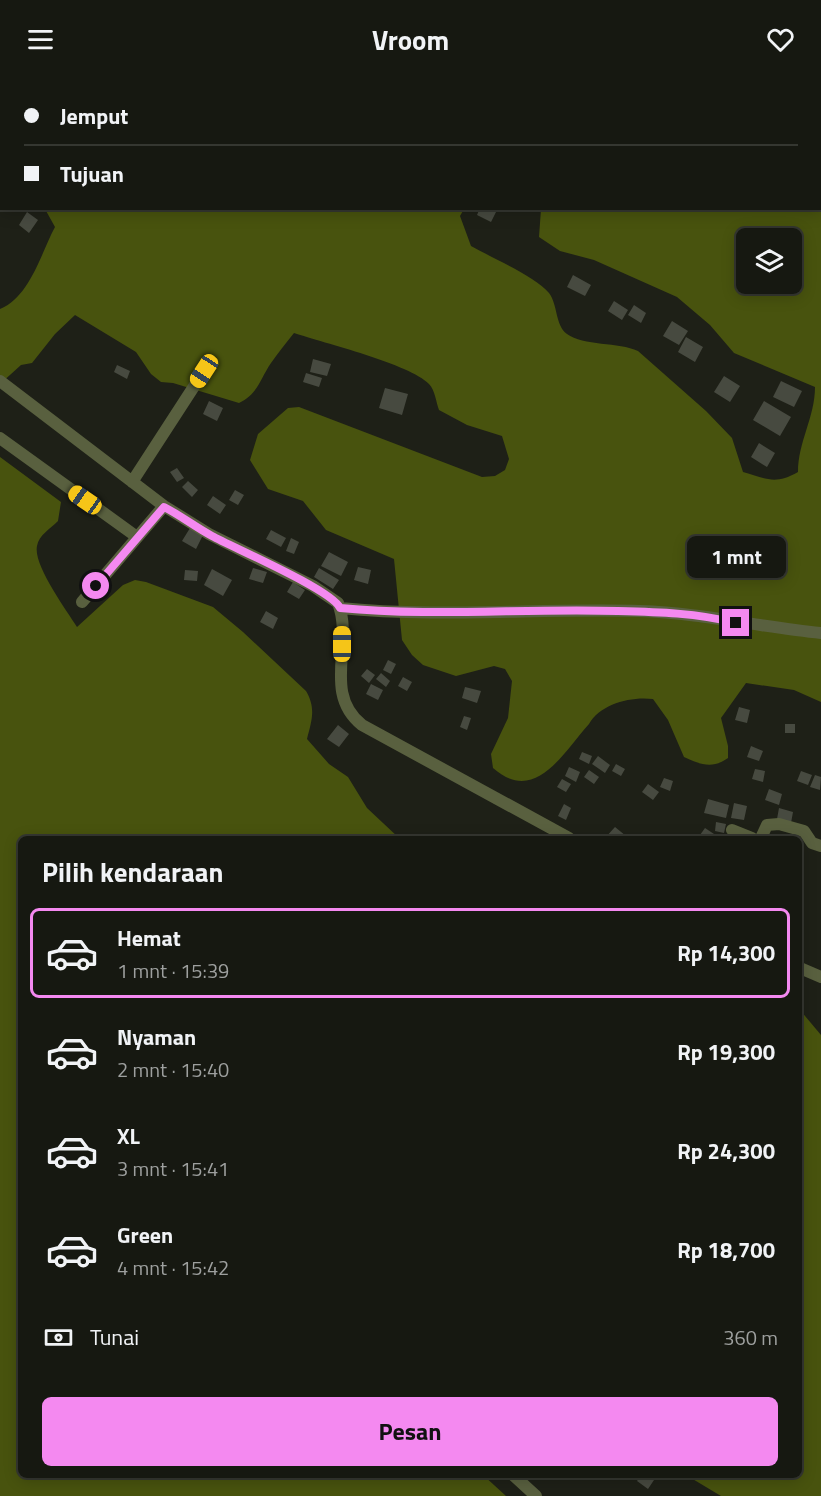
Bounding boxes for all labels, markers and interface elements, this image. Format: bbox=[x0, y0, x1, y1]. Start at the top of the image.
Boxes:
text: Vroom bbox=[372, 19, 449, 60]
icon: menu bbox=[24, 23, 57, 56]
icon: heart bbox=[764, 23, 797, 56]
text: Jemput bbox=[60, 99, 128, 133]
text: Tujuan bbox=[60, 157, 124, 191]
map controls bbox=[736, 228, 802, 294]
button: layers bbox=[736, 228, 802, 294]
car bbox=[187, 351, 221, 391]
car bbox=[65, 482, 105, 518]
callout: 1 mnt bbox=[686, 536, 786, 578]
text: 1 mnt bbox=[711, 541, 762, 572]
route start bbox=[82, 572, 109, 599]
route end bbox=[722, 609, 749, 636]
car bbox=[333, 626, 351, 662]
text: Pilih kendaraan bbox=[42, 851, 224, 892]
text: Hemat bbox=[117, 921, 181, 955]
icon: car bbox=[45, 926, 99, 980]
text: Rp 14,300 bbox=[677, 936, 775, 970]
text: 1 mnt · 15:39 bbox=[117, 955, 229, 986]
text: Nyaman bbox=[117, 1020, 196, 1054]
icon: car bbox=[45, 1025, 99, 1079]
text: Rp 19,300 bbox=[677, 1035, 775, 1069]
text: 2 mnt · 15:40 bbox=[117, 1054, 229, 1085]
text: XL bbox=[117, 1119, 140, 1153]
icon: car bbox=[45, 1124, 99, 1178]
text: Rp 24,300 bbox=[677, 1134, 775, 1168]
text: 3 mnt · 15:41 bbox=[117, 1153, 229, 1184]
text: Green bbox=[117, 1218, 173, 1252]
icon: car bbox=[45, 1223, 99, 1277]
text: Rp 18,700 bbox=[677, 1233, 775, 1267]
text: 4 mnt · 15:42 bbox=[117, 1252, 229, 1283]
text: Tunai bbox=[90, 1320, 139, 1354]
icon: cash bbox=[42, 1321, 75, 1354]
text: 360 m bbox=[723, 1322, 778, 1353]
button: Pesan bbox=[42, 1397, 778, 1466]

